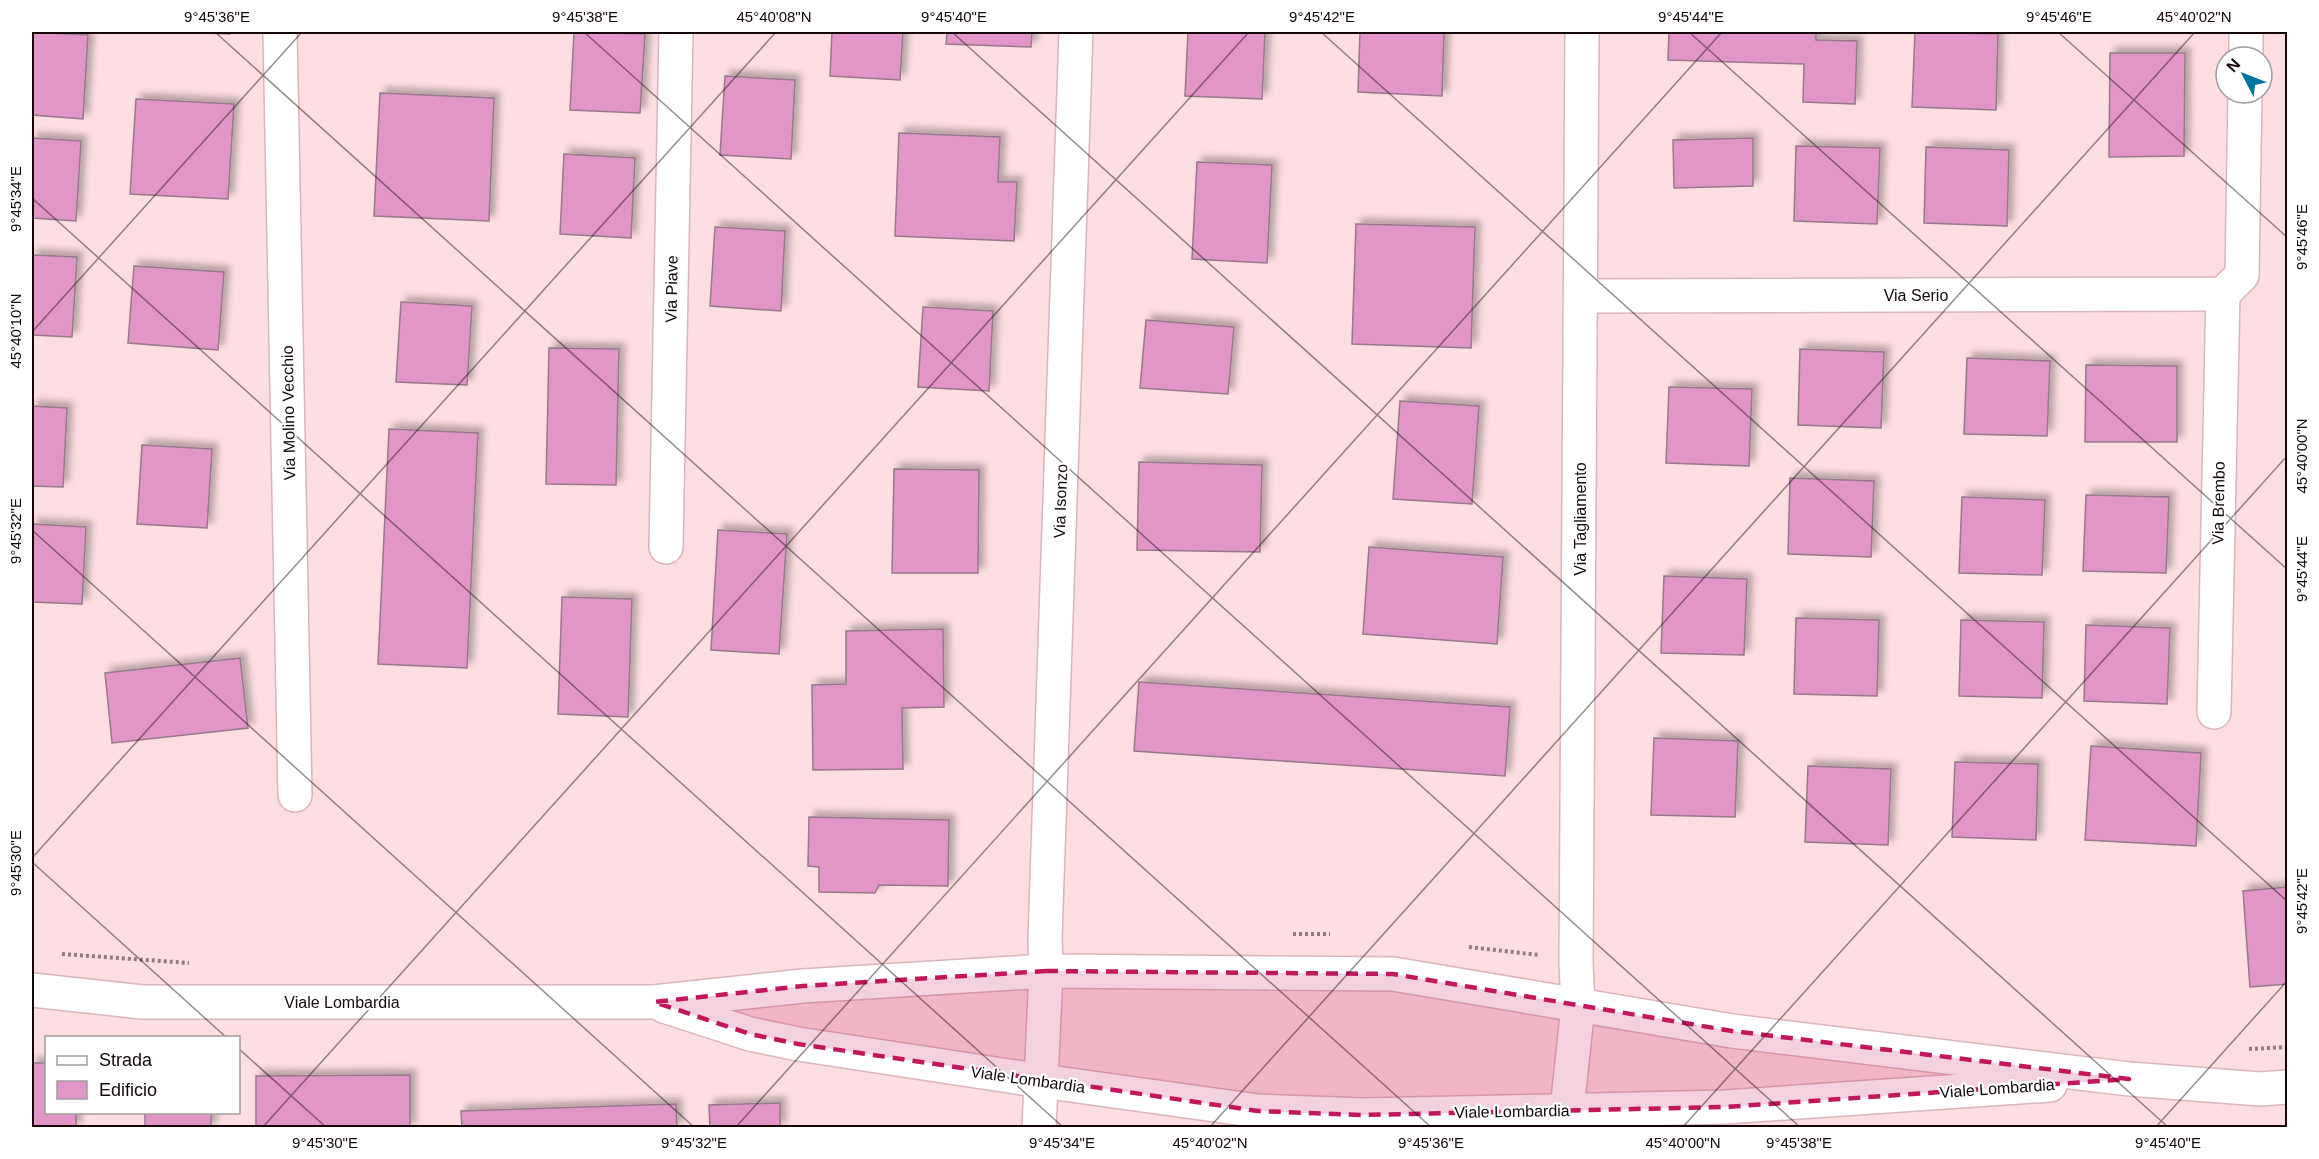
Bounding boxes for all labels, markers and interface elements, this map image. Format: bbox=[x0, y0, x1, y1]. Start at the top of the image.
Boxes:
text: 9°45'36"E bbox=[184, 8, 250, 25]
text: 9°45'38"E bbox=[552, 8, 618, 25]
text: 45°40'08"N bbox=[736, 8, 812, 25]
text: 9°45'40"E bbox=[921, 8, 987, 25]
text: 9°45'42"E bbox=[1289, 8, 1355, 25]
text: 9°45'44"E bbox=[1658, 8, 1724, 25]
text: 9°45'46"E bbox=[2026, 8, 2092, 25]
text: 45°40'02"N bbox=[2156, 8, 2232, 25]
north arrow bbox=[2214, 45, 2274, 105]
text: N bbox=[2223, 55, 2243, 75]
text: 9°45'34"E bbox=[7, 166, 24, 232]
text: 9°45'46"E bbox=[2293, 204, 2310, 270]
street label: Via Piave bbox=[662, 255, 681, 323]
street label: Via Serio bbox=[1884, 287, 1948, 304]
text: 45°40'10"N bbox=[7, 293, 24, 369]
street label: Via Molino Vecchio bbox=[279, 345, 298, 481]
text: 45°40'00"N bbox=[2293, 418, 2310, 494]
street label: Via Brembo bbox=[2209, 461, 2228, 545]
street label: Via Tagliamento bbox=[1572, 462, 1589, 576]
street label: Via Isonzo bbox=[1051, 463, 1070, 539]
text: 9°45'32"E bbox=[7, 498, 24, 564]
text: 9°45'44"E bbox=[2293, 536, 2310, 602]
text: 9°45'30"E bbox=[7, 830, 24, 896]
text: 9°45'42"E bbox=[2293, 868, 2310, 934]
street label: Viale Lombardia bbox=[284, 994, 400, 1011]
legend bbox=[45, 1036, 240, 1114]
text: Strada bbox=[99, 1050, 153, 1070]
street label: Viale Lombardia bbox=[970, 1063, 1086, 1096]
street label: Viale Lombardia bbox=[1939, 1076, 2055, 1101]
text: Edificio bbox=[99, 1080, 157, 1100]
street label: Viale Lombardia bbox=[1454, 1102, 1570, 1121]
text: 9°45'30"E bbox=[292, 1134, 358, 1151]
text: 9°45'32"E bbox=[661, 1134, 727, 1151]
text: 9°45'34"E bbox=[1029, 1134, 1095, 1151]
text: 45°40'02"N bbox=[1172, 1134, 1248, 1151]
text: 9°45'36"E bbox=[1398, 1134, 1464, 1151]
text: 45°40'00"N bbox=[1645, 1134, 1721, 1151]
text: 9°45'38"E bbox=[1766, 1134, 1832, 1151]
text: 9°45'40"E bbox=[2135, 1134, 2201, 1151]

